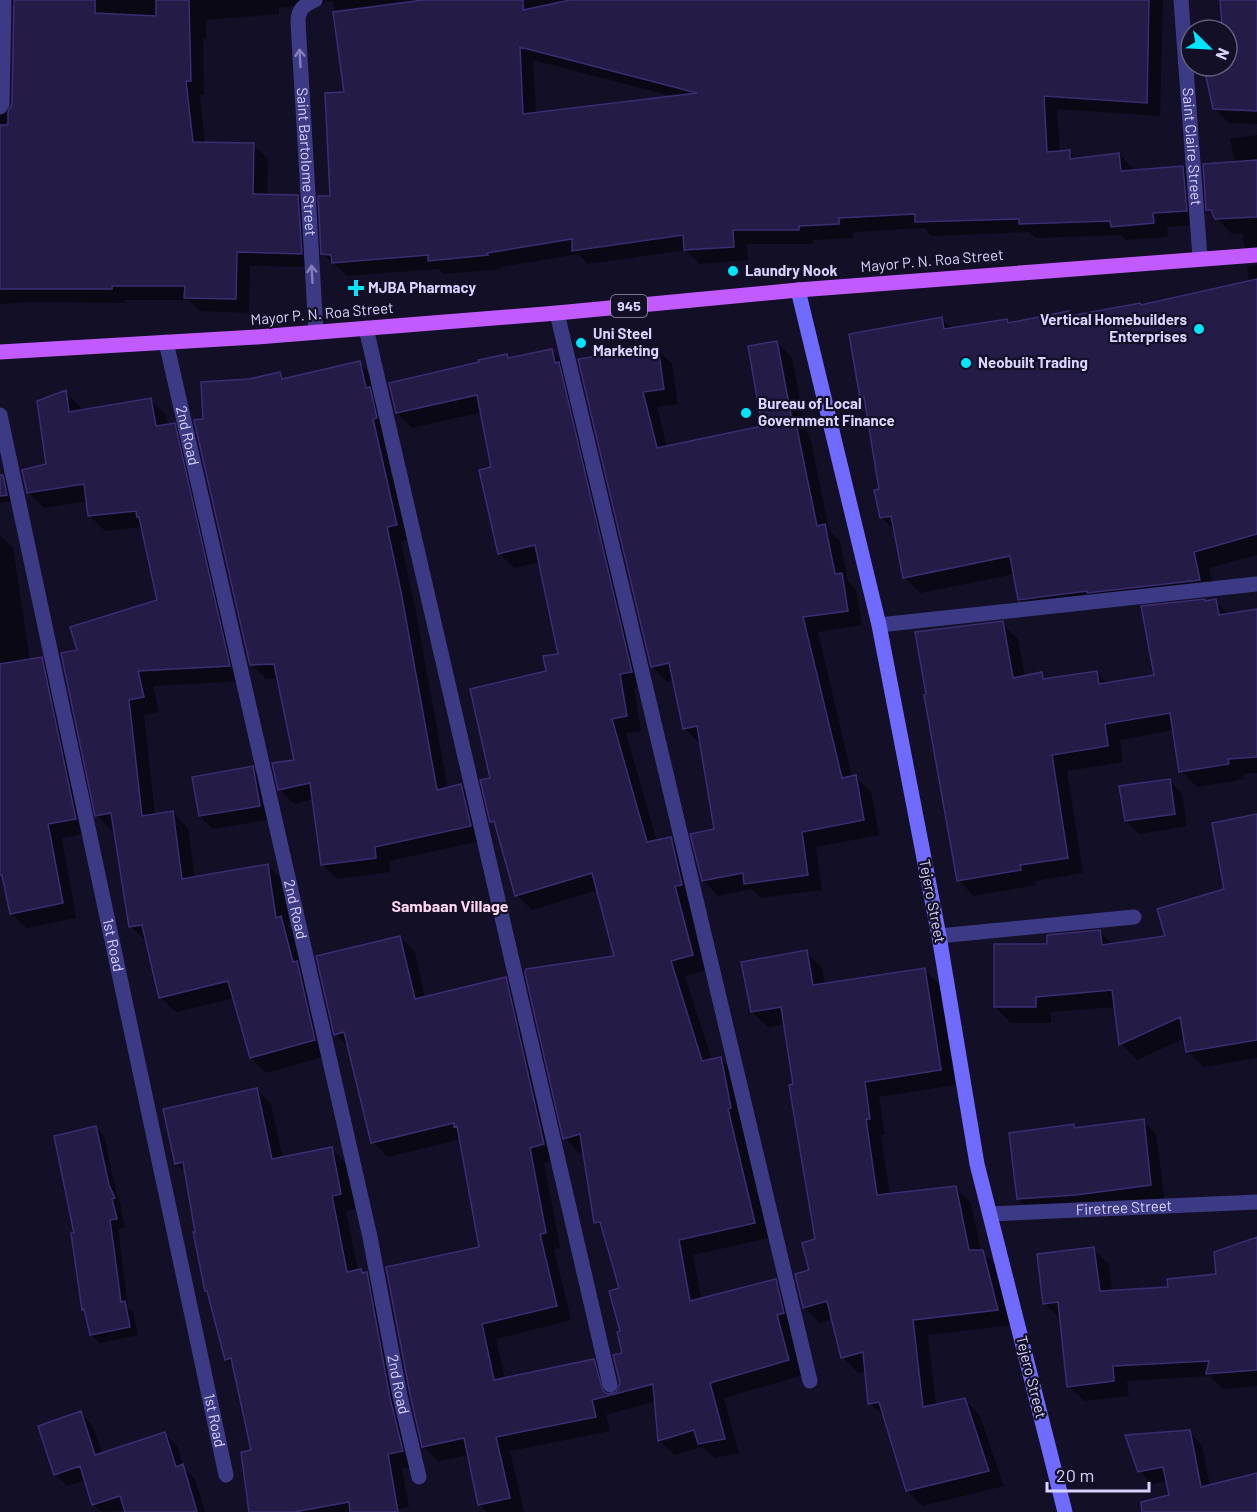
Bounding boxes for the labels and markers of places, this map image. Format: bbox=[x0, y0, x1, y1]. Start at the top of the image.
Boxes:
place label: Laundry Nook bbox=[745, 261, 837, 279]
marker: Laundry Nook bbox=[726, 264, 740, 278]
place label: MJBA Pharmacy bbox=[368, 278, 476, 296]
marker: MJBA Pharmacy bbox=[349, 281, 363, 295]
place label: Vertical Homebuilders Enterprises bbox=[1040, 310, 1187, 345]
marker: Vertical Homebuilders Enterprises bbox=[1192, 322, 1206, 336]
place label: Uni Steel Marketing bbox=[593, 324, 659, 359]
marker: Uni Steel Marketing bbox=[574, 336, 588, 350]
place label: Neobuilt Trading bbox=[978, 353, 1088, 371]
marker: Neobuilt Trading bbox=[959, 356, 973, 370]
place label: Bureau of Local Government Finance bbox=[758, 394, 895, 429]
marker: Bureau of Local Government Finance bbox=[739, 406, 753, 420]

